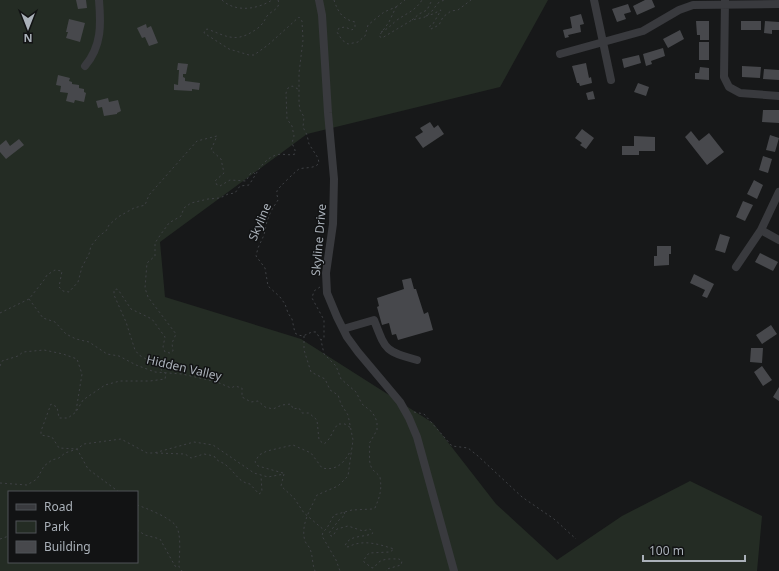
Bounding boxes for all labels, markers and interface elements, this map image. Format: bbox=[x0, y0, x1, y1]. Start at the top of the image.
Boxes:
north arrow bbox=[8, 8, 48, 48]
text: N bbox=[24, 31, 32, 46]
street label: Skyline bbox=[244, 200, 275, 243]
street label: Skyline Drive bbox=[307, 203, 330, 277]
street label: Hidden Valley bbox=[145, 351, 224, 385]
legend bbox=[8, 491, 138, 563]
text: Road bbox=[44, 498, 73, 515]
text: Park bbox=[44, 518, 70, 535]
scale bar bbox=[643, 537, 745, 563]
text: Building bbox=[44, 538, 91, 555]
text: 100 m bbox=[649, 542, 684, 559]

